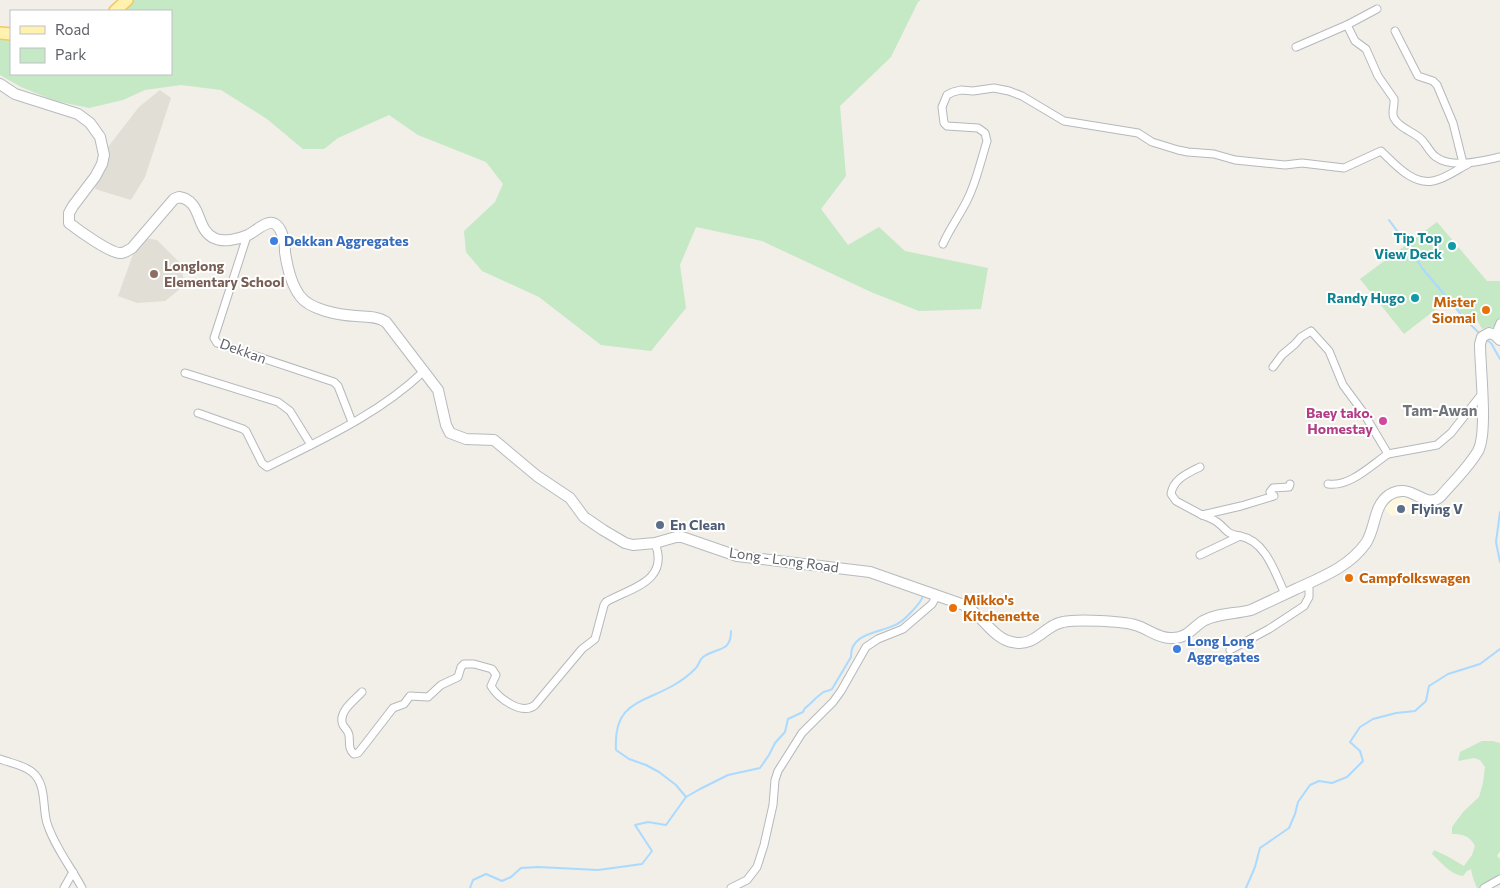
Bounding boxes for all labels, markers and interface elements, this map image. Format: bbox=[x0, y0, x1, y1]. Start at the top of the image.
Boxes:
legend bbox=[10, 10, 172, 75]
text: Road bbox=[55, 20, 90, 38]
text: Park bbox=[55, 45, 86, 63]
place label: Tip Top View Deck bbox=[1374, 229, 1442, 262]
place label: Dekkan Aggregates bbox=[284, 232, 409, 249]
marker: Dekkan Aggregates bbox=[268, 235, 280, 247]
marker: Tip Top View Deck bbox=[1446, 240, 1458, 252]
place label: Longlong Elementary School bbox=[164, 257, 284, 290]
marker: Longlong Elementary School bbox=[148, 268, 160, 280]
place label: Randy Hugo bbox=[1327, 289, 1405, 306]
marker: Randy Hugo bbox=[1409, 292, 1421, 304]
place label: Mister Siomai bbox=[1432, 293, 1476, 326]
marker: Mister Siomai bbox=[1480, 304, 1492, 316]
street label: Dekkan bbox=[218, 334, 269, 367]
district label: Tam-Awan bbox=[1403, 401, 1477, 419]
place label: Baey tako. Homestay bbox=[1306, 404, 1373, 437]
marker: Baey tako. Homestay bbox=[1377, 415, 1389, 427]
place label: Flying V bbox=[1411, 500, 1463, 517]
marker: Flying V bbox=[1395, 503, 1407, 515]
place label: En Clean bbox=[670, 516, 725, 533]
marker: En Clean bbox=[654, 519, 666, 531]
street label: Long - Long Road bbox=[728, 543, 840, 576]
place label: Campfolkswagen bbox=[1359, 569, 1470, 586]
marker: Campfolkswagen bbox=[1343, 572, 1355, 584]
place label: Mikko's Kitchenette bbox=[963, 591, 1039, 624]
marker: Mikko's Kitchenette bbox=[947, 602, 959, 614]
place label: Long Long Aggregates bbox=[1187, 632, 1260, 665]
marker: Long Long Aggregates bbox=[1171, 643, 1183, 655]

